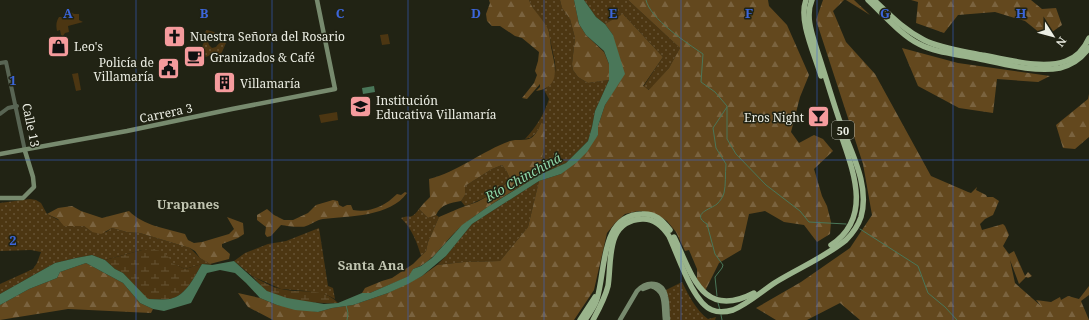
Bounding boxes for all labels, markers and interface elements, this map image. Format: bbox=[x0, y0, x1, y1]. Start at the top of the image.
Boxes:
text: A bbox=[63, 4, 73, 22]
text: B bbox=[200, 4, 209, 22]
text: C bbox=[336, 4, 345, 22]
text: D bbox=[471, 4, 481, 22]
text: E bbox=[609, 4, 618, 22]
text: F bbox=[745, 4, 753, 22]
text: G bbox=[880, 4, 890, 22]
text: H bbox=[1016, 4, 1027, 22]
north arrow bbox=[1033, 16, 1073, 56]
church icon: Nuestra Señora del Rosario bbox=[161, 23, 187, 49]
place label: Nuestra Señora del Rosario bbox=[190, 28, 345, 45]
shop icon: Leo's bbox=[46, 33, 72, 59]
text: N bbox=[1053, 34, 1070, 50]
place label: Leo's bbox=[74, 38, 103, 55]
cafe icon: Granizados & Café bbox=[182, 44, 208, 70]
place label: Granizados & Café bbox=[210, 49, 315, 66]
place label: Policía de Villamaría bbox=[94, 54, 154, 85]
public building icon: Policía de Villamaría bbox=[156, 56, 182, 82]
building icon: Villamaría bbox=[212, 70, 238, 96]
text: 1 bbox=[9, 71, 17, 89]
place label: Villamaría bbox=[240, 75, 301, 92]
place label: Institución Educativa Villamaría bbox=[376, 92, 497, 123]
school or university icon: Institución Educativa Villamaría bbox=[348, 94, 374, 120]
street label: Carrera 3 bbox=[138, 99, 194, 127]
street label: Calle 13 bbox=[18, 101, 44, 149]
bar icon: Eros Night bbox=[806, 104, 832, 130]
place label: Eros Night bbox=[744, 109, 804, 126]
road number: 50 bbox=[832, 121, 854, 139]
water label: Río Chinchiná bbox=[481, 148, 565, 206]
district label: Urapanes bbox=[157, 195, 219, 213]
text: 2 bbox=[9, 231, 17, 249]
district label: Santa Ana bbox=[338, 256, 405, 274]

